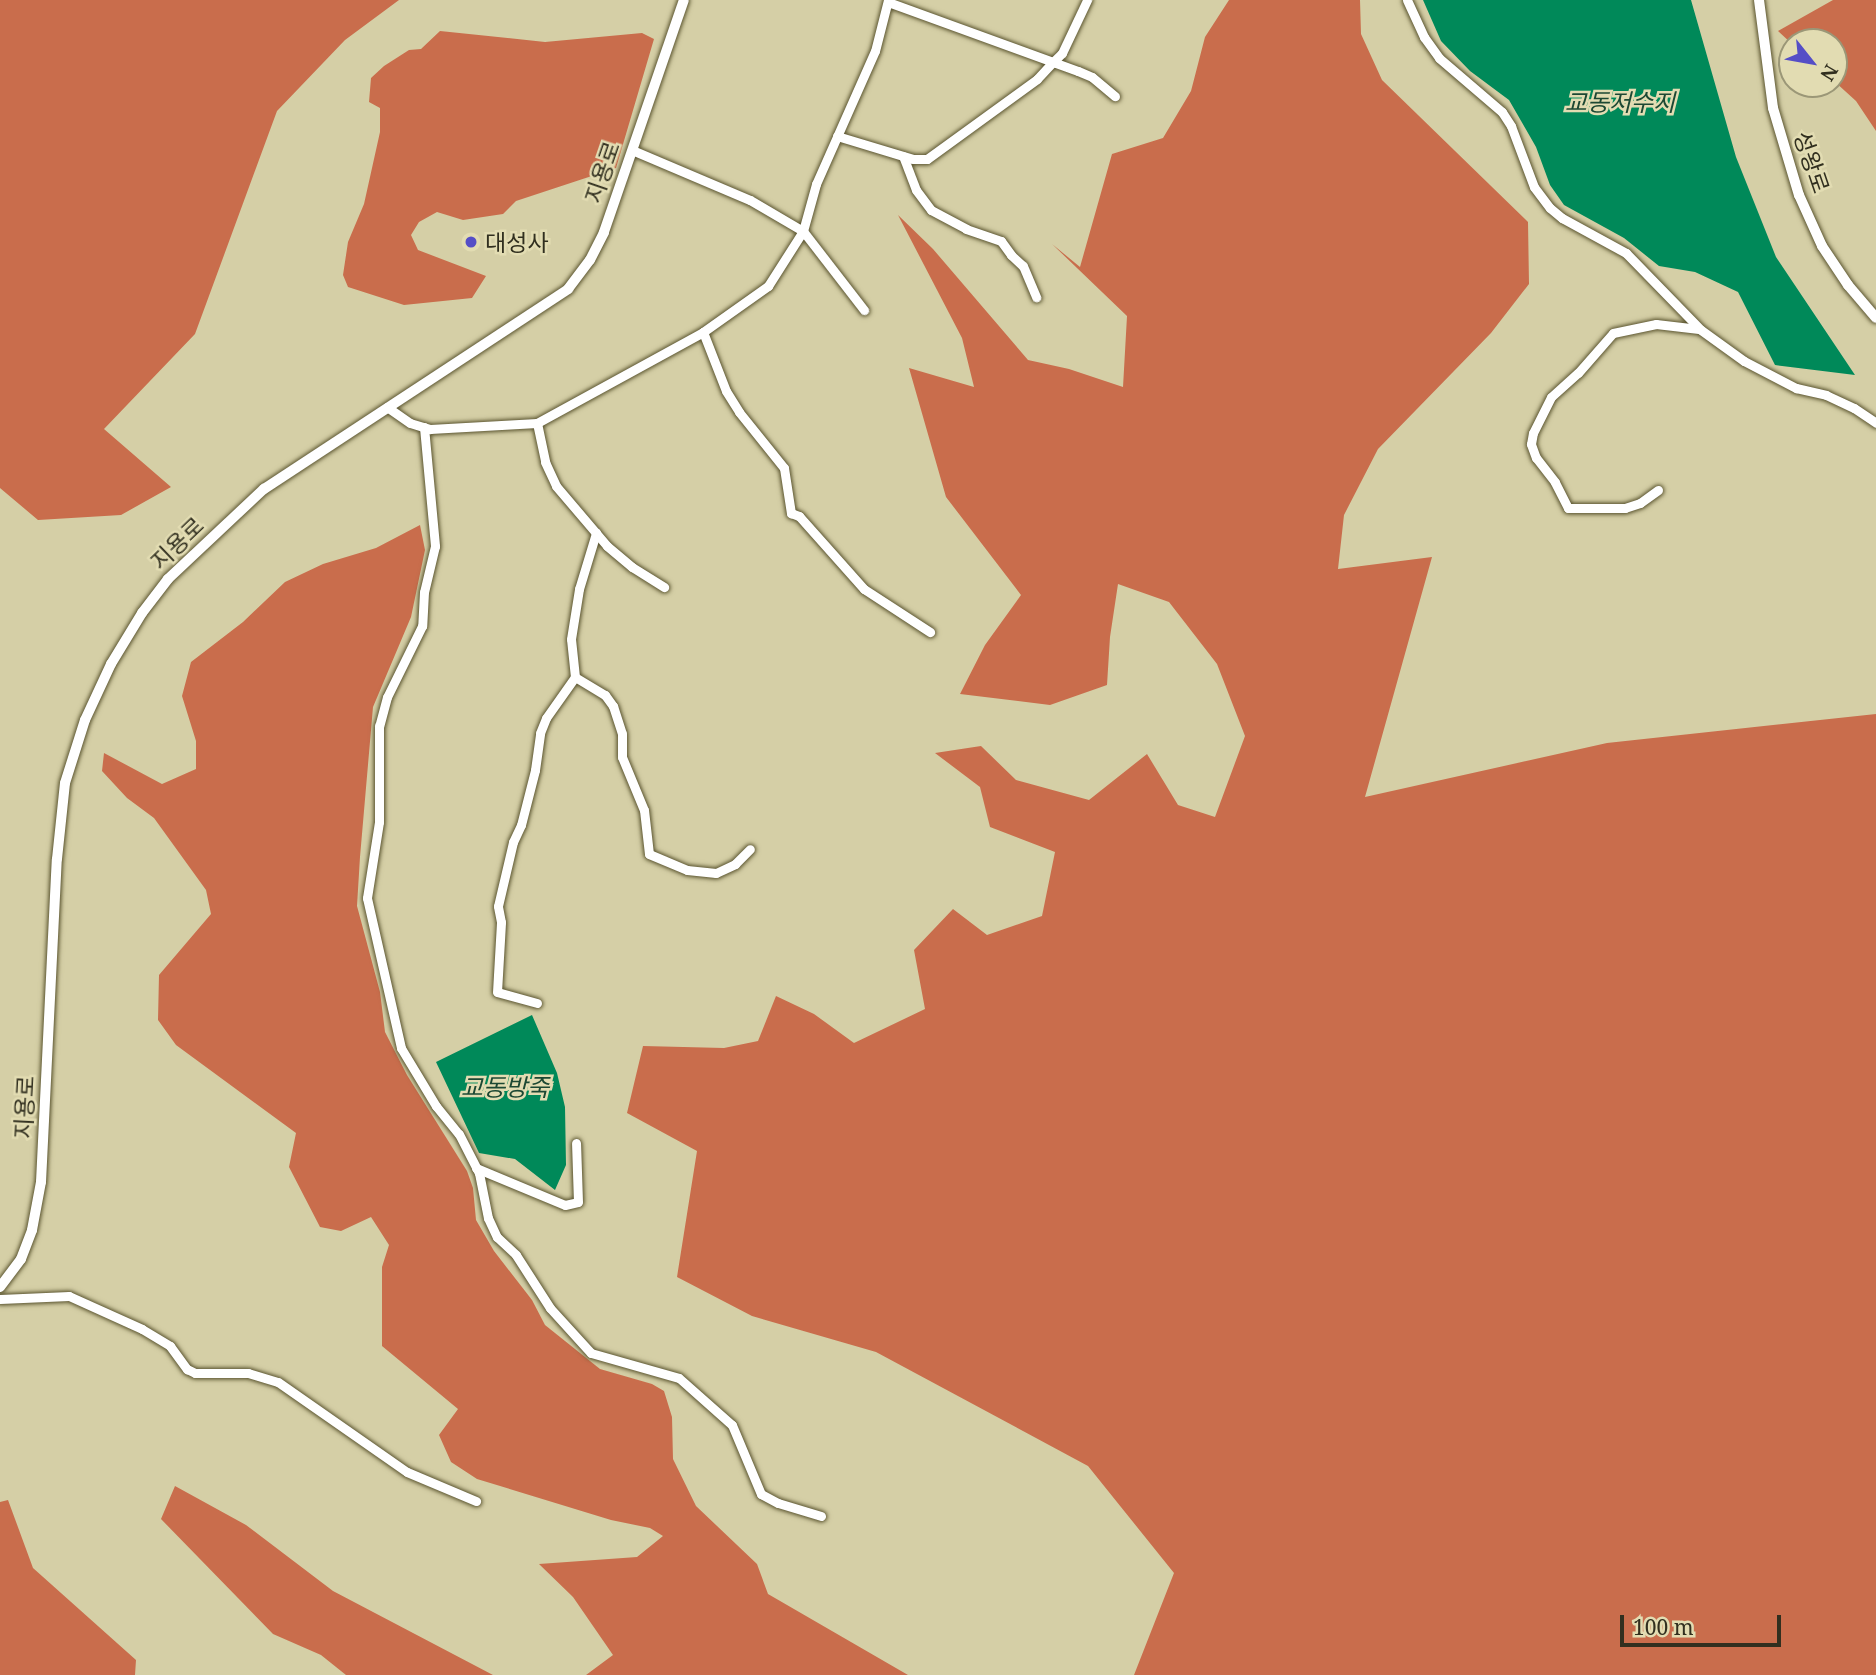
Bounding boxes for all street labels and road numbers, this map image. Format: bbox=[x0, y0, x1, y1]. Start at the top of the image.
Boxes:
street label: 성왕로 bbox=[1789, 127, 1835, 197]
street label: 지용로 bbox=[579, 137, 625, 207]
street label: 지용로 bbox=[145, 511, 209, 575]
street label: 지용로 bbox=[9, 1075, 39, 1139]

